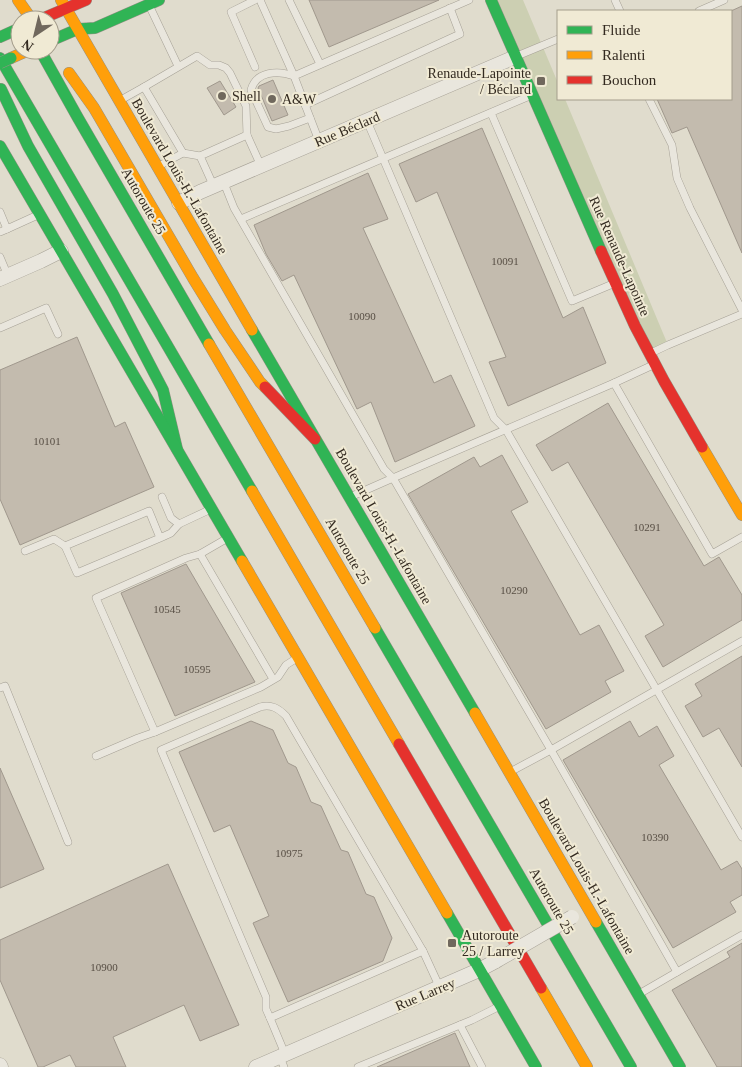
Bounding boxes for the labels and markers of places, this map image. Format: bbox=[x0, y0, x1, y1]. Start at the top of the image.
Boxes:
place label: Renaude-Lapointe / Béclard bbox=[428, 66, 531, 97]
marker: Renaude-Lapointe / Béclard bbox=[535, 75, 547, 87]
place label: Shell bbox=[232, 89, 261, 104]
marker: Shell bbox=[216, 90, 228, 102]
place label: A&W bbox=[282, 92, 317, 107]
marker: A&W bbox=[266, 93, 278, 105]
place label: Autoroute 25 / Larrey bbox=[462, 928, 524, 959]
marker: Autoroute 25 / Larrey bbox=[446, 937, 458, 949]

